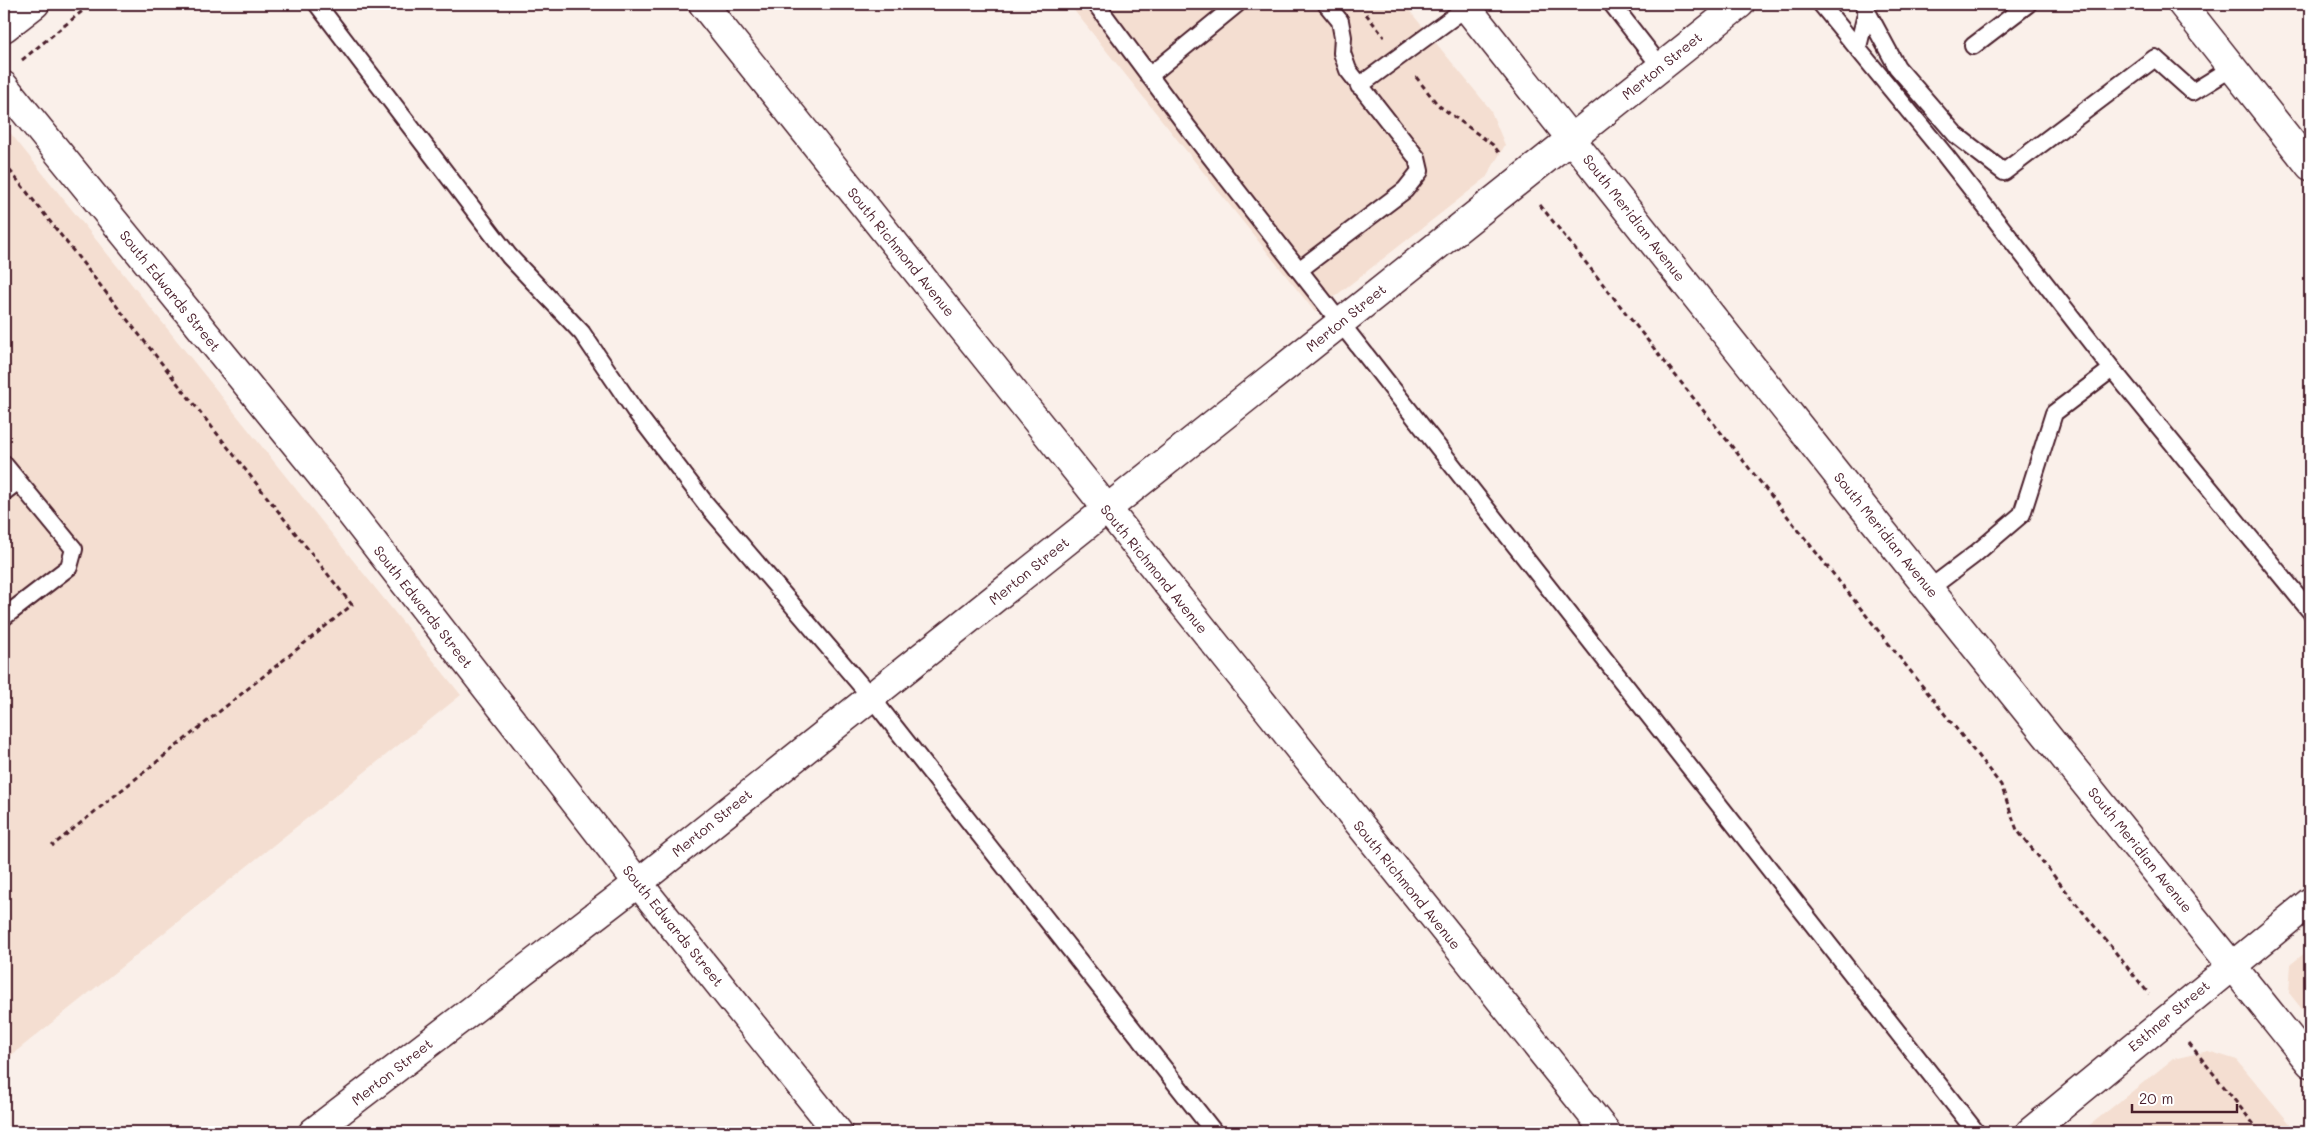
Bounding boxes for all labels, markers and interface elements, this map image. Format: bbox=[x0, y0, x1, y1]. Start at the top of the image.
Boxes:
street label: Merton Street bbox=[1618, 27, 1706, 104]
street label: South Meridian Avenue bbox=[1579, 150, 1690, 285]
street label: South Richmond Avenue bbox=[843, 183, 959, 320]
street label: South Edwards Street bbox=[116, 226, 225, 355]
street label: Merton Street bbox=[1302, 279, 1390, 356]
street label: South Meridian Avenue bbox=[1830, 468, 1943, 601]
street label: South Richmond Avenue bbox=[1096, 500, 1212, 637]
street label: Merton Street bbox=[985, 532, 1073, 609]
street label: South Edwards Street bbox=[370, 541, 477, 672]
street label: South Meridian Avenue bbox=[2084, 783, 2197, 916]
street label: Merton Street bbox=[668, 784, 756, 861]
street label: South Richmond Avenue bbox=[1349, 816, 1465, 953]
street label: South Edwards Street bbox=[619, 861, 728, 990]
street label: Esthner Street bbox=[2124, 976, 2214, 1055]
street label: Merton Street bbox=[347, 1034, 436, 1109]
scale bar bbox=[2132, 1081, 2236, 1113]
text: 20 m bbox=[2139, 1088, 2173, 1108]

